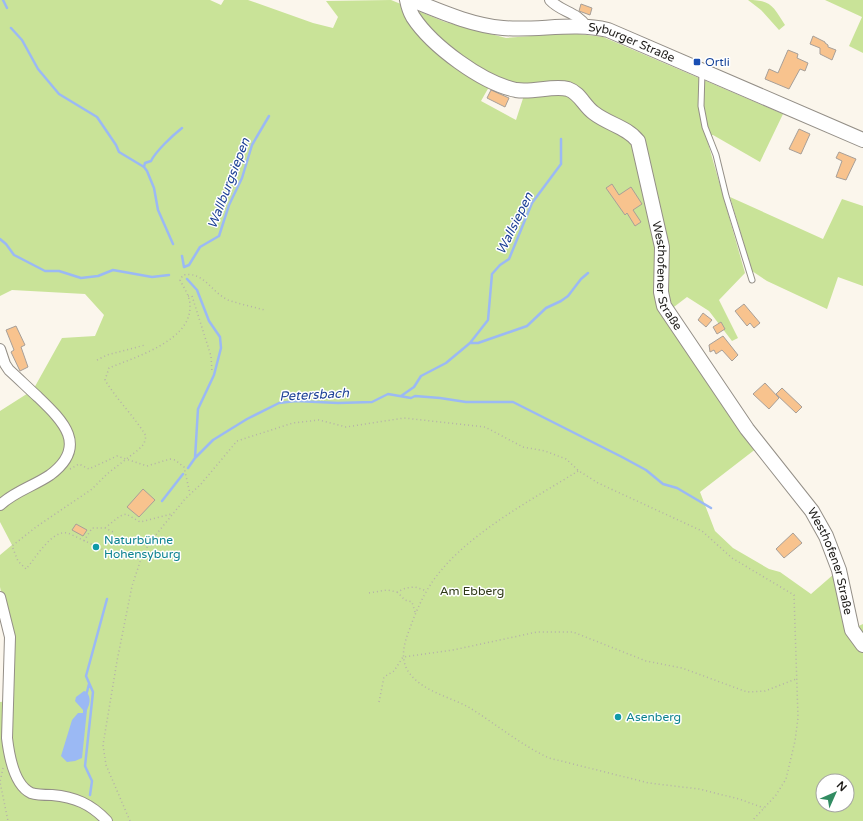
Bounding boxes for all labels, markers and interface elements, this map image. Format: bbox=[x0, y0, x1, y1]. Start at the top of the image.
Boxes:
street label: Syburger Straße bbox=[588, 20, 677, 65]
place label: Ortli bbox=[705, 55, 730, 69]
marker: Ortli bbox=[692, 57, 702, 67]
water label: Wallburgsiepen bbox=[204, 135, 254, 231]
water label: Wallsiepen bbox=[493, 189, 537, 257]
street label: Westhofener Straße bbox=[649, 220, 685, 333]
water label: Petersbach bbox=[279, 385, 350, 405]
street label: Westhofener Straße bbox=[805, 505, 856, 616]
place label: Naturbühne Hohensyburg bbox=[104, 533, 181, 561]
marker: Naturbühne Hohensyburg bbox=[91, 542, 101, 552]
park label: Am Ebberg bbox=[440, 584, 504, 598]
place label: Asenberg bbox=[626, 710, 681, 724]
marker: Asenberg bbox=[613, 712, 623, 722]
north arrow bbox=[815, 773, 855, 813]
text: N bbox=[834, 779, 849, 794]

